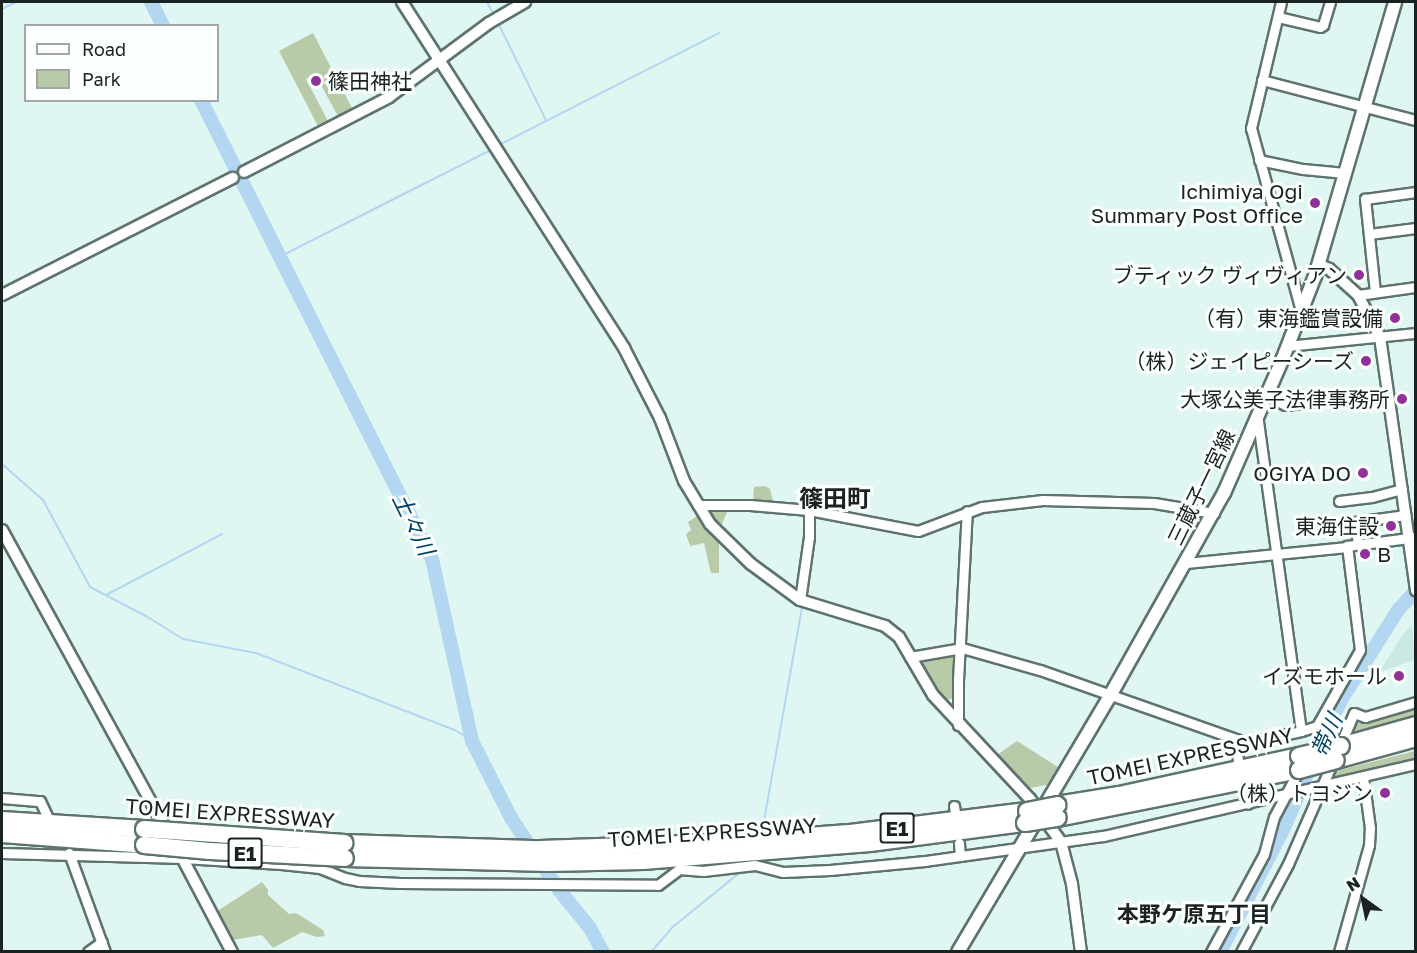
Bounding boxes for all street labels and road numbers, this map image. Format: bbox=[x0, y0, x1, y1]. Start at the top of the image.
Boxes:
street label: 三蔵子一宮線 bbox=[1162, 425, 1240, 549]
street label: TOMEI EXPRESSWAY bbox=[1085, 722, 1295, 790]
street label: TOMEI EXPRESSWAY bbox=[125, 793, 335, 833]
road number: E1 bbox=[879, 811, 915, 845]
street label: TOMEI EXPRESSWAY bbox=[607, 812, 817, 852]
road number: E1 bbox=[227, 836, 263, 870]

